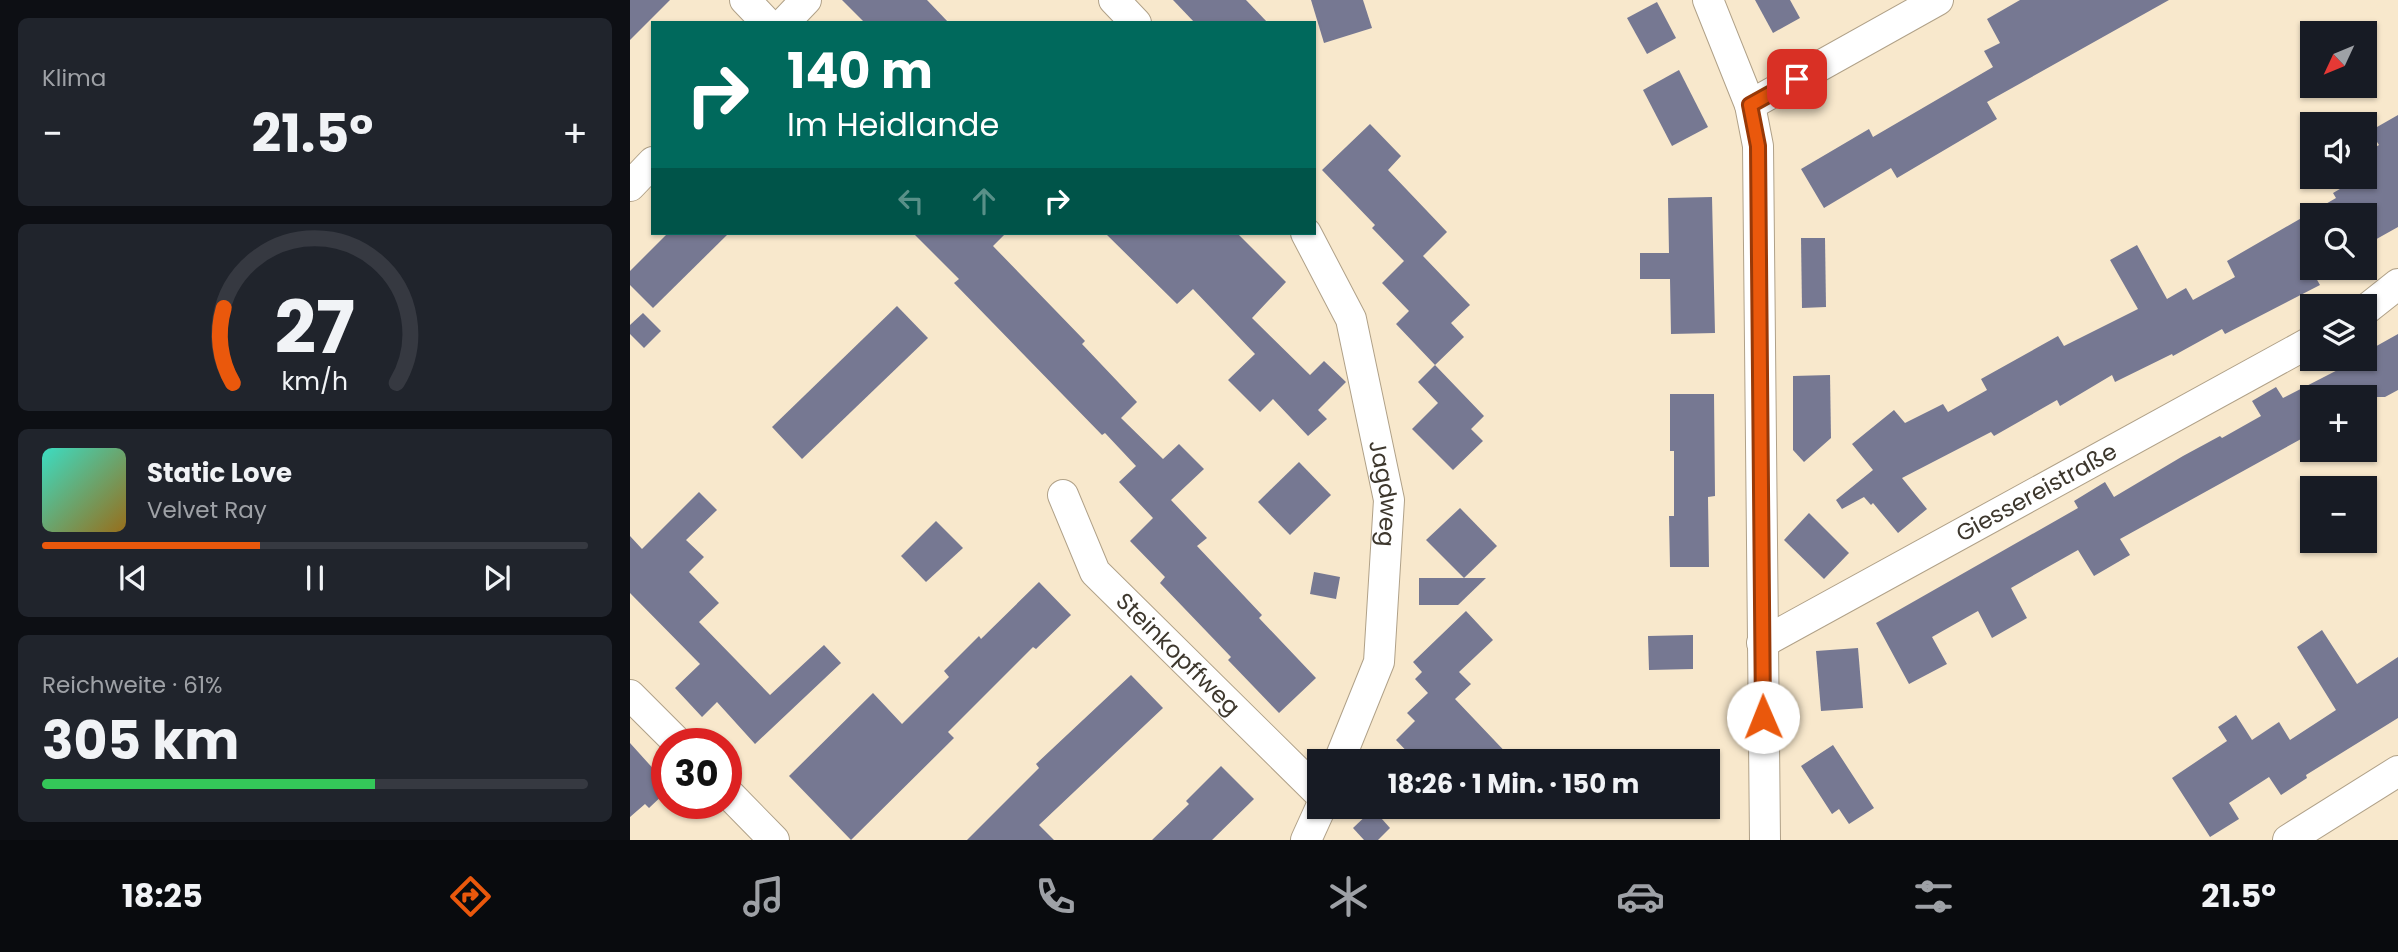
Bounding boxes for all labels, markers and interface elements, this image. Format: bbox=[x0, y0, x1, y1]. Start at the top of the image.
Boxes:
north arrow bbox=[2300, 21, 2376, 98]
map controls bbox=[2300, 21, 2377, 553]
text: 140 m bbox=[787, 37, 933, 105]
icon: right bbox=[672, 49, 763, 140]
pin bbox=[1767, 49, 1827, 109]
icon: arrive bbox=[1778, 60, 1816, 98]
text: Klima bbox=[42, 62, 106, 94]
text: 21.5° bbox=[252, 97, 373, 170]
text: Im Heidlande bbox=[787, 102, 999, 147]
text: − bbox=[42, 107, 63, 160]
text: + bbox=[562, 107, 588, 160]
button: sound bbox=[2300, 112, 2377, 189]
icon: left bbox=[892, 182, 930, 220]
icon: ahead bbox=[965, 182, 1003, 220]
icon: right bbox=[1038, 182, 1076, 220]
button: search bbox=[2300, 203, 2377, 280]
text: 27 bbox=[275, 278, 355, 379]
button: layers bbox=[2300, 294, 2377, 371]
text: km/h bbox=[282, 364, 348, 399]
button: + bbox=[2300, 385, 2377, 462]
street label: Giessereistraße bbox=[1950, 435, 2123, 549]
street label: Jagdweg bbox=[1361, 437, 1405, 548]
text: Static Love bbox=[147, 455, 292, 491]
button: − bbox=[2300, 476, 2377, 553]
text: Velvet Ray bbox=[147, 494, 267, 526]
icon: previous bbox=[114, 559, 152, 597]
icon: pause bbox=[296, 559, 334, 597]
icon: next bbox=[478, 559, 516, 597]
street label: Steinkopffweg bbox=[1109, 585, 1247, 722]
text: Reichweite · 61% bbox=[42, 669, 223, 701]
position arrow bbox=[1726, 680, 1800, 754]
text: 305 km bbox=[42, 704, 239, 777]
speed limit sign: 30 bbox=[651, 728, 742, 819]
text: 18:26 · 1 Min. · 150 m bbox=[1388, 766, 1639, 802]
icon: directions bbox=[446, 872, 495, 921]
icon: music bbox=[739, 872, 788, 921]
icon: phone bbox=[1031, 872, 1080, 921]
icon: climate bbox=[1324, 872, 1373, 921]
icon: car bbox=[1616, 872, 1665, 921]
icon: filters bbox=[1909, 872, 1958, 921]
text: 18:25 bbox=[122, 873, 203, 918]
text: 21.5° bbox=[2201, 873, 2276, 918]

